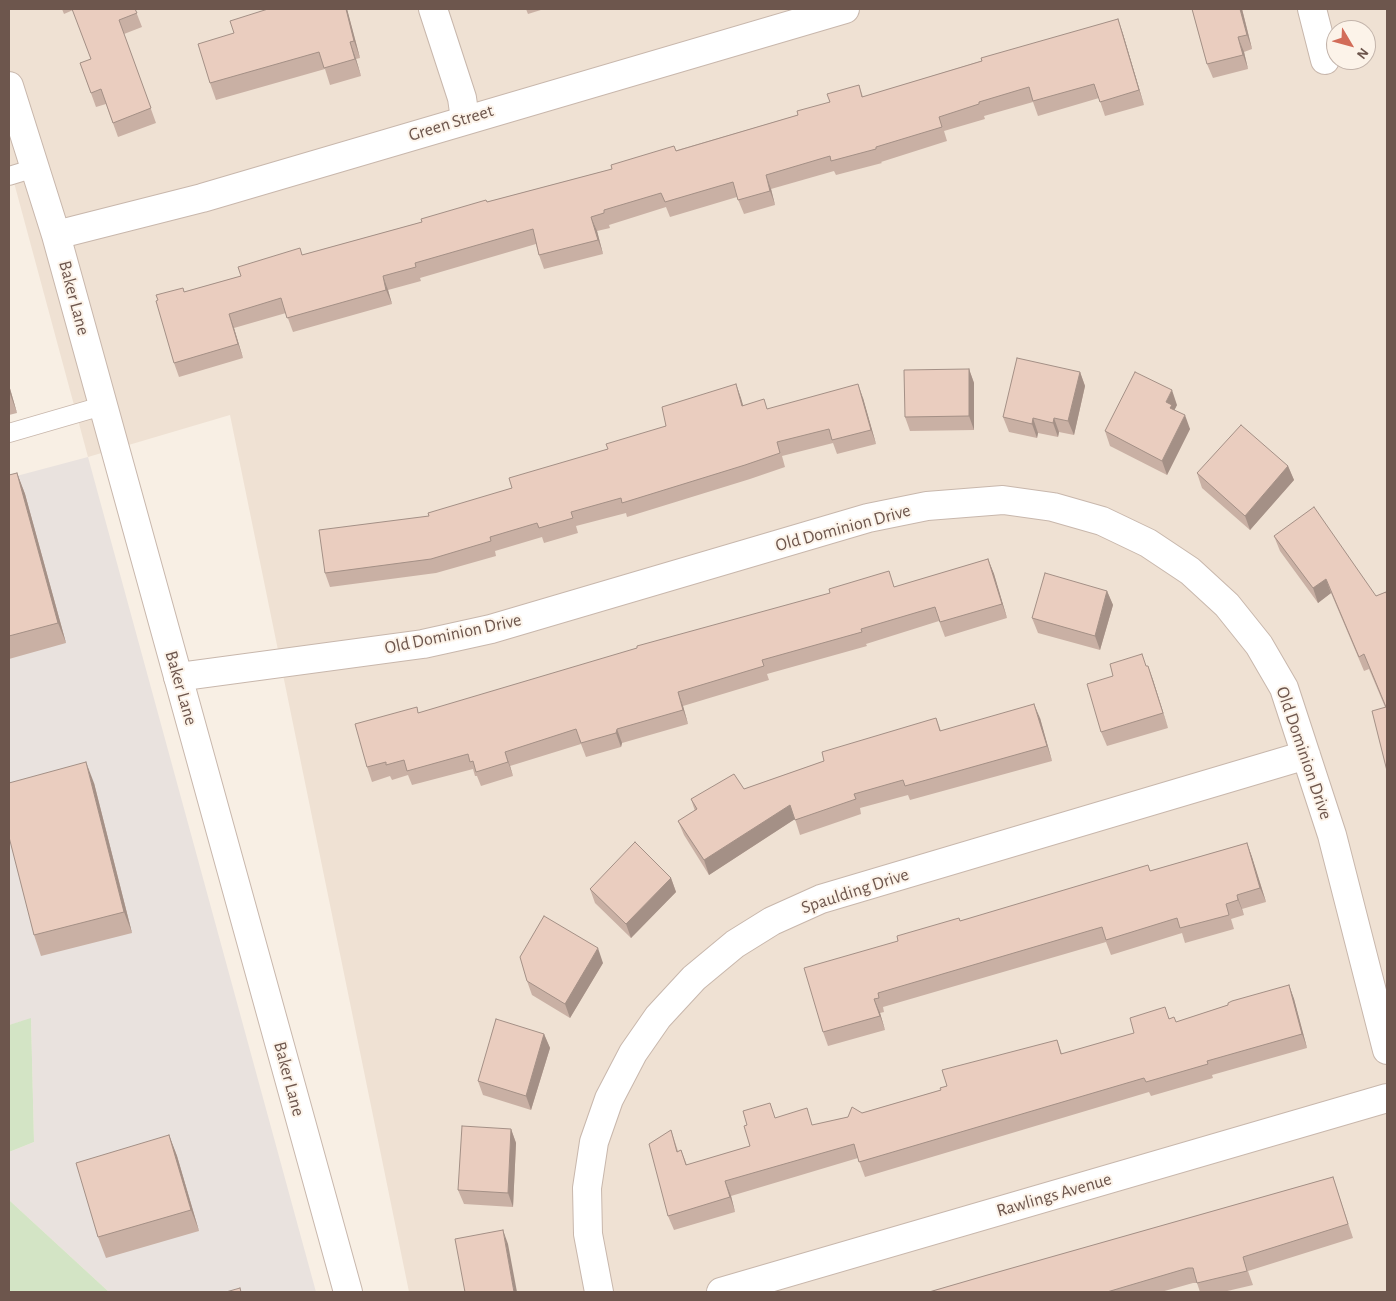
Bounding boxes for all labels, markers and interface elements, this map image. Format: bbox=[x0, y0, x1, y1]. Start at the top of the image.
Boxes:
north arrow bbox=[1326, 20, 1376, 70]
text: N bbox=[1354, 45, 1371, 62]
street label: Green Street bbox=[406, 100, 496, 146]
street label: Baker Lane bbox=[54, 258, 94, 338]
street label: Old Dominion Drive bbox=[773, 500, 913, 556]
street label: Old Dominion Drive bbox=[383, 609, 523, 659]
street label: Baker Lane bbox=[160, 648, 202, 728]
street label: Old Dominion Drive bbox=[1271, 684, 1337, 822]
street label: Spaulding Drive bbox=[799, 863, 911, 919]
street label: Baker Lane bbox=[269, 1039, 309, 1119]
street label: Rawlings Avenue bbox=[994, 1168, 1114, 1222]

